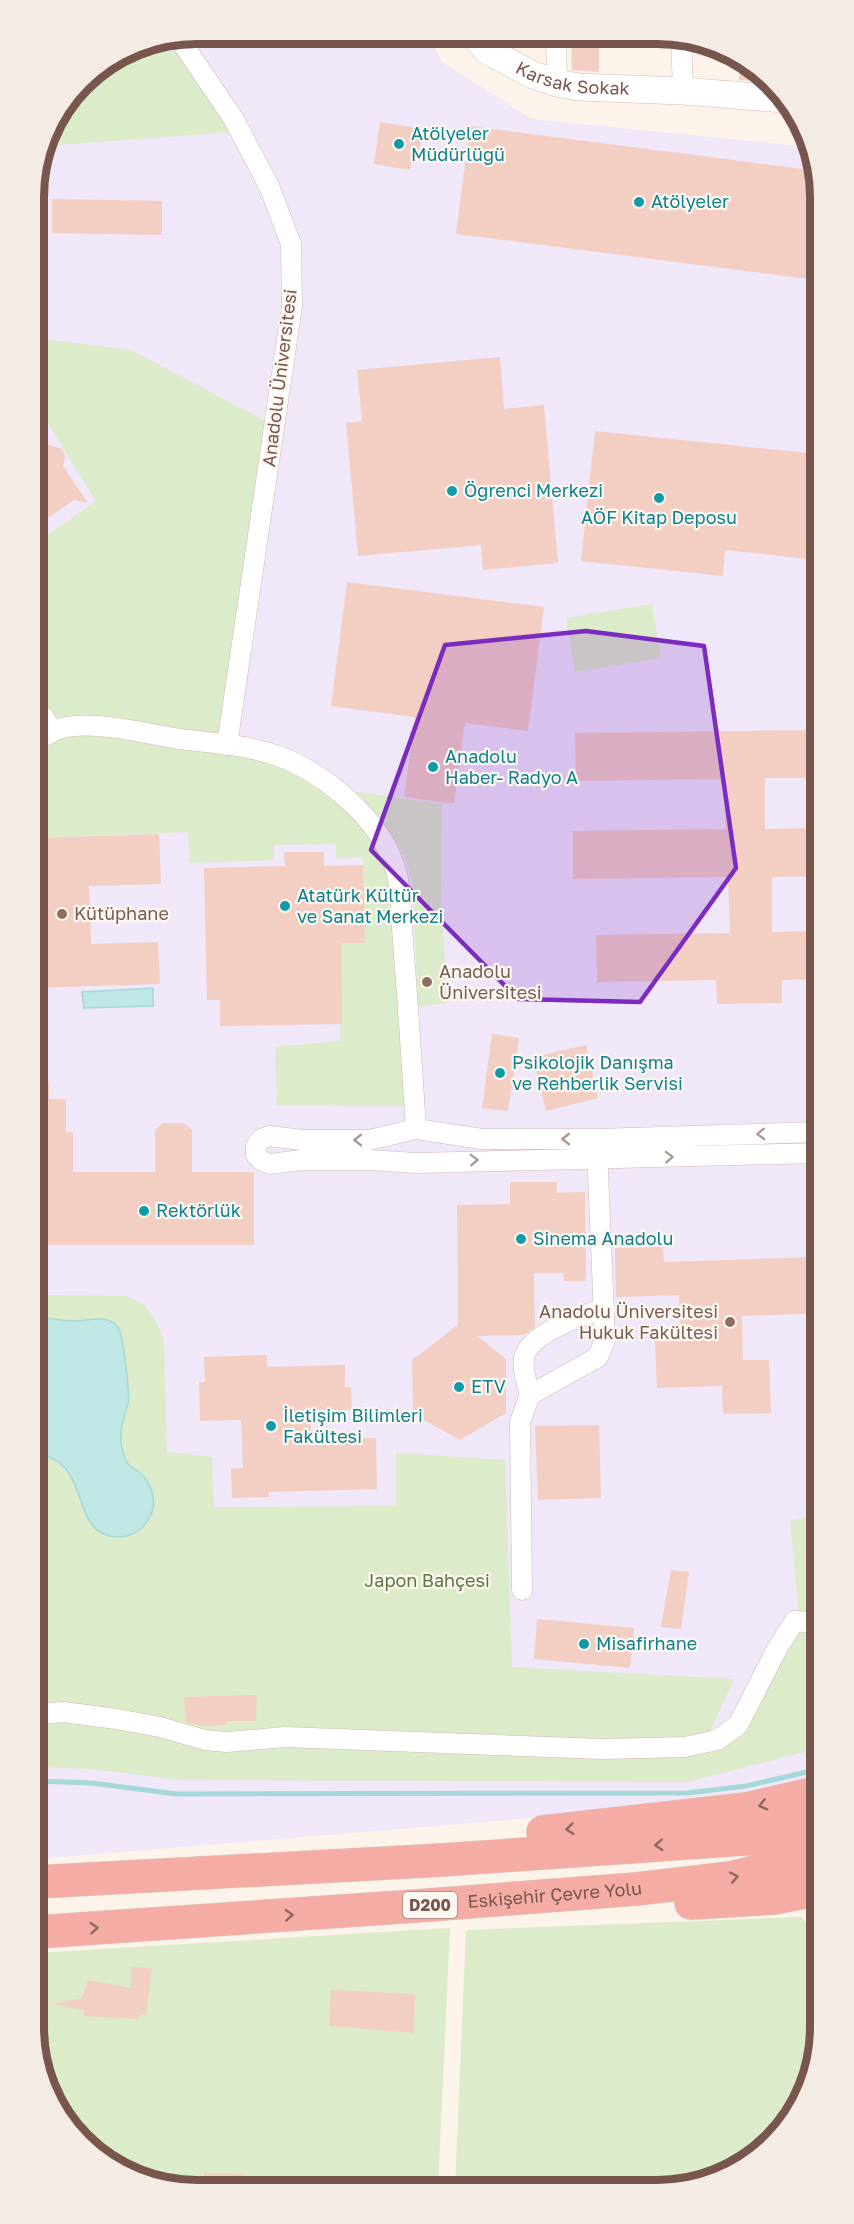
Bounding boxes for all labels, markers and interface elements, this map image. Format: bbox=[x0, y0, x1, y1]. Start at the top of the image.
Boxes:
street label: Karsak Sokak bbox=[512, 56, 630, 99]
place label: Atölyeler Müdürlüğü bbox=[411, 122, 505, 165]
marker: Atölyeler Müdürlüğü bbox=[392, 137, 406, 151]
place label: Atölyeler bbox=[651, 190, 729, 212]
marker: Atölyeler bbox=[632, 195, 646, 209]
street label: Anadolu Üniversitesi bbox=[257, 288, 301, 468]
place label: Öğrenci Merkezi bbox=[464, 479, 603, 501]
marker: Öğrenci Merkezi bbox=[445, 484, 459, 498]
marker: AÖF Kitap Deposu bbox=[652, 491, 666, 505]
place label: AÖF Kitap Deposu bbox=[581, 506, 737, 528]
place label: Anadolu Haber- Radyo A bbox=[445, 745, 578, 788]
marker: Anadolu Haber- Radyo A bbox=[426, 760, 440, 774]
place label: Atatürk Kültür ve Sanat Merkezi bbox=[297, 884, 443, 927]
marker: Atatürk Kültür ve Sanat Merkezi bbox=[278, 899, 292, 913]
place label: Kütüphane bbox=[74, 902, 169, 924]
marker: Kütüphane bbox=[55, 907, 69, 921]
place label: Anadolu Üniversitesi bbox=[439, 960, 542, 1003]
marker: Anadolu Üniversitesi bbox=[420, 975, 434, 989]
place label: Psikolojik Danışma ve Rehberlik Servisi bbox=[512, 1051, 683, 1094]
marker: Psikolojik Danışma ve Rehberlik Servisi bbox=[493, 1066, 507, 1080]
one-way arrow bbox=[756, 1128, 765, 1140]
one-way arrow bbox=[561, 1133, 570, 1145]
one-way arrow bbox=[354, 1134, 363, 1146]
one-way arrow bbox=[665, 1151, 674, 1164]
one-way arrow bbox=[470, 1154, 479, 1167]
place label: Rektörlük bbox=[156, 1199, 241, 1221]
marker: Rektörlük bbox=[137, 1204, 151, 1218]
place label: Sinema Anadolu bbox=[533, 1227, 673, 1249]
marker: Sinema Anadolu bbox=[514, 1232, 528, 1246]
place label: Anadolu Üniversitesi Hukuk Fakültesi bbox=[539, 1300, 718, 1343]
marker: Anadolu Üniversitesi Hukuk Fakültesi bbox=[723, 1315, 737, 1329]
place label: ETV bbox=[471, 1375, 506, 1397]
marker: ETV bbox=[452, 1380, 466, 1394]
place label: İletişim Bilimleri Fakültesi bbox=[283, 1404, 423, 1447]
marker: İletişim Bilimleri Fakültesi bbox=[264, 1419, 278, 1433]
park label: Japon Bahçesi bbox=[364, 1569, 490, 1591]
place label: Misafirhane bbox=[596, 1632, 697, 1654]
marker: Misafirhane bbox=[577, 1637, 591, 1651]
one-way arrow bbox=[759, 1798, 769, 1811]
one-way arrow bbox=[565, 1822, 574, 1834]
one-way arrow bbox=[654, 1838, 663, 1851]
one-way arrow bbox=[729, 1871, 739, 1884]
street label: Eskişehir Çevre Yolu bbox=[467, 1876, 643, 1912]
road number: D200 bbox=[403, 1892, 457, 1918]
one-way arrow bbox=[284, 1909, 293, 1922]
one-way arrow bbox=[90, 1921, 99, 1934]

